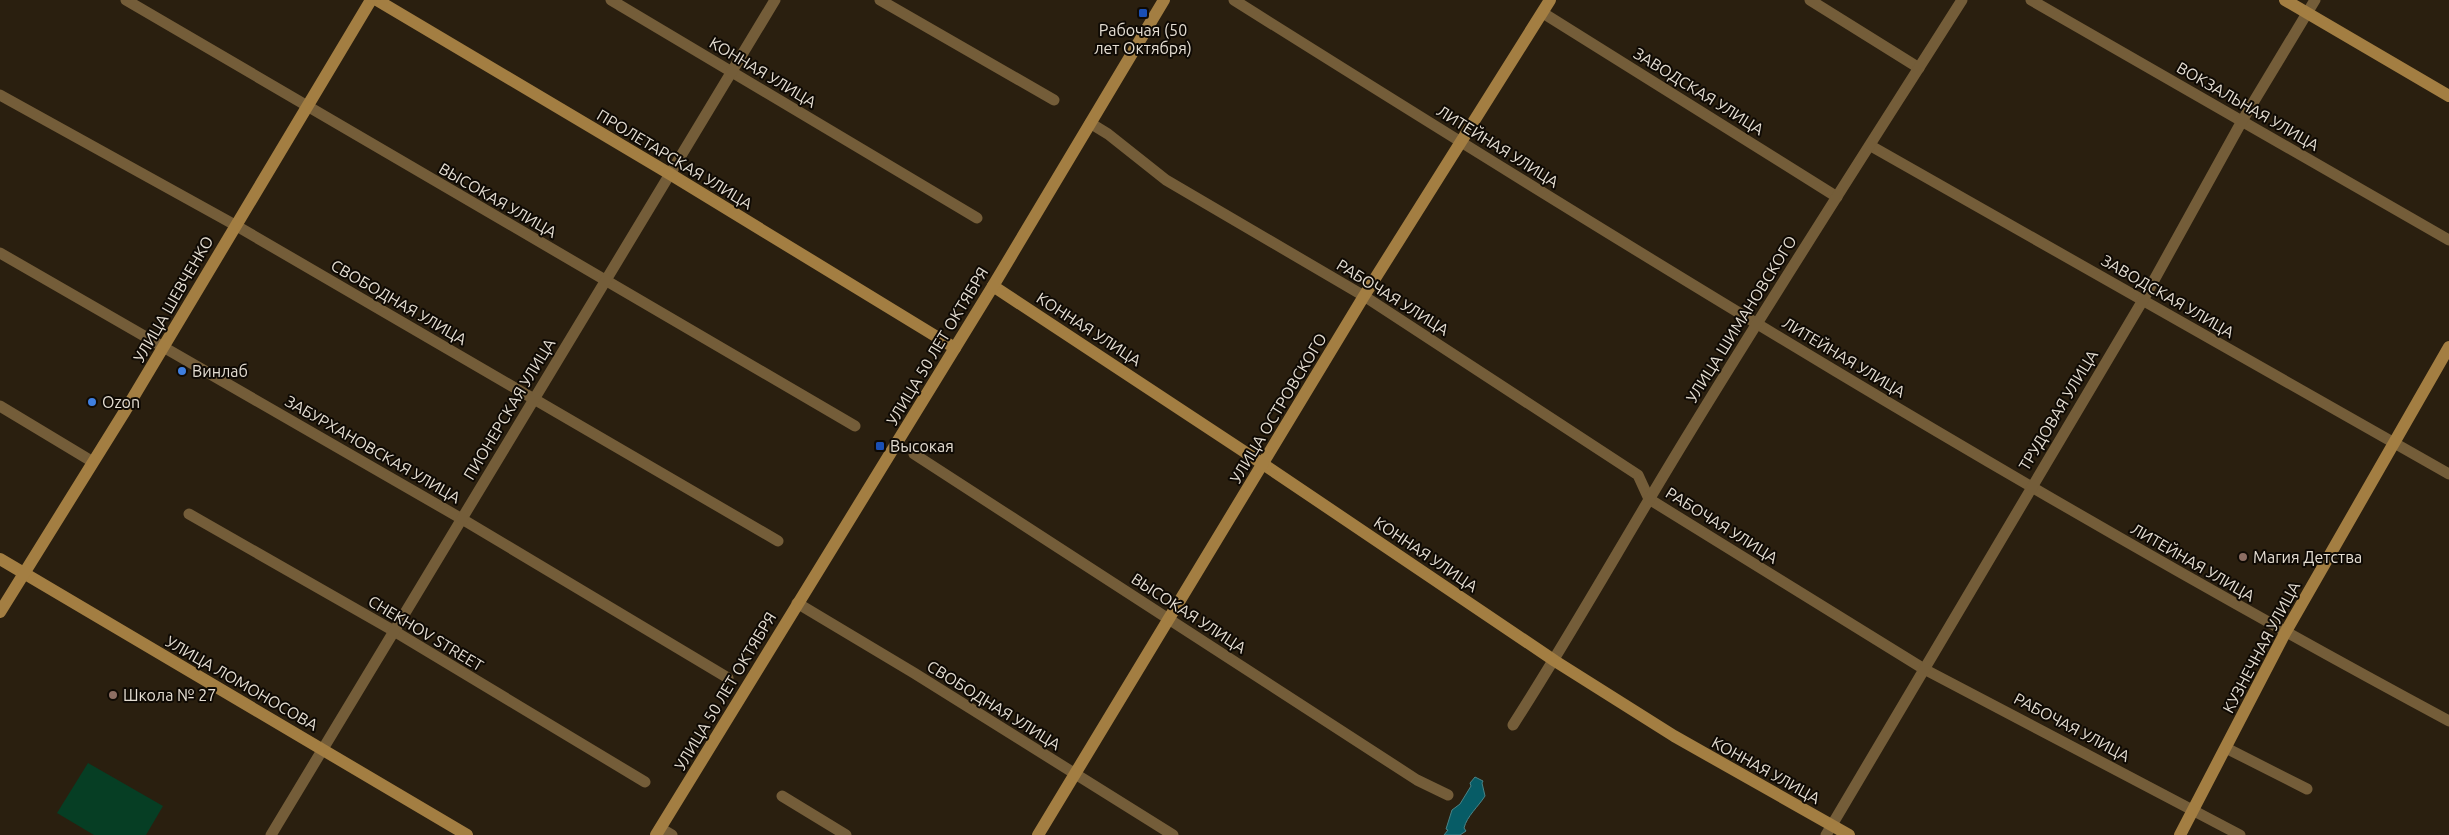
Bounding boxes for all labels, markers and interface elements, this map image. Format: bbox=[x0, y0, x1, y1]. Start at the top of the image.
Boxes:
marker: Рабочая (50 лет Октября) bbox=[1137, 7, 1149, 19]
place label: Рабочая (50 лет Октября) bbox=[1094, 21, 1192, 58]
street label: КОННАЯ УЛИЦА bbox=[706, 33, 820, 111]
street label: ЗАВОДСКАЯ УЛИЦА bbox=[1631, 44, 1768, 139]
street label: ВОКЗАЛЬНАЯ УЛИЦА bbox=[2174, 58, 2323, 154]
street label: ЛИТЕЙНАЯ УЛИЦА bbox=[1434, 100, 1563, 191]
street label: ПРОЛЕТАРСКАЯ УЛИЦА bbox=[594, 105, 756, 213]
street label: ВЫСОКАЯ УЛИЦА bbox=[436, 159, 561, 241]
street label: УЛИЦА ШИМАНОВСКОГО bbox=[1682, 232, 1800, 406]
street label: УЛИЦА ШЕВЧЕНКО bbox=[130, 233, 216, 365]
street label: ЗАВОДСКАЯ УЛИЦА bbox=[2099, 251, 2238, 342]
street label: РАБОЧАЯ УЛИЦА bbox=[1334, 255, 1453, 339]
street label: СВОБОДНАЯ УЛИЦА bbox=[328, 256, 471, 349]
street label: УЛИЦА 50 ЛЕТ ОКТЯБРЯ bbox=[883, 264, 991, 428]
street label: КОННАЯ УЛИЦА bbox=[1033, 288, 1145, 370]
street label: ЛИТЕЙНАЯ УЛИЦА bbox=[1779, 312, 1910, 401]
street label: УЛИЦА ОСТРОВСКОГО bbox=[1226, 330, 1330, 486]
street label: ПИОНЕРСКАЯ УЛИЦА bbox=[460, 335, 559, 483]
street label: ТРУДОВАЯ УЛИЦА bbox=[2015, 346, 2101, 474]
place label: Винлаб bbox=[192, 362, 248, 380]
marker: Винлаб bbox=[176, 365, 188, 377]
street label: ЗАБУРХАНОВСКАЯ УЛИЦА bbox=[282, 391, 464, 507]
place label: Ozon bbox=[102, 393, 140, 411]
marker: Ozon bbox=[86, 396, 98, 408]
place label: Высокая bbox=[890, 437, 954, 455]
marker: Высокая bbox=[874, 440, 886, 452]
street label: РАБОЧАЯ УЛИЦА bbox=[1663, 483, 1782, 567]
street label: КОННАЯ УЛИЦА bbox=[1371, 513, 1482, 596]
street label: ЛИТЕЙНАЯ УЛИЦА bbox=[2128, 518, 2259, 605]
place label: Магия Детства bbox=[2253, 548, 2362, 566]
marker: Магия Детства bbox=[2237, 551, 2249, 563]
street label: ВЫСОКАЯ УЛИЦА bbox=[1128, 569, 1250, 657]
street label: КУЗНЕЧНАЯ УЛИЦА bbox=[2219, 578, 2304, 716]
street label: CHEKHOV STREET bbox=[365, 592, 487, 674]
street label: УЛИЦА 50 ЛЕТ ОКТЯБРЯ bbox=[671, 609, 779, 773]
street label: УЛИЦА ЛОМОНОСОВА bbox=[163, 632, 322, 734]
street label: СВОБОДНАЯ УЛИЦА bbox=[924, 657, 1065, 754]
place label: Школа № 27 bbox=[123, 686, 216, 704]
marker: Школа № 27 bbox=[107, 689, 119, 701]
street label: РАБОЧАЯ УЛИЦА bbox=[2011, 689, 2133, 765]
street label: КОННАЯ УЛИЦА bbox=[1709, 733, 1824, 808]

